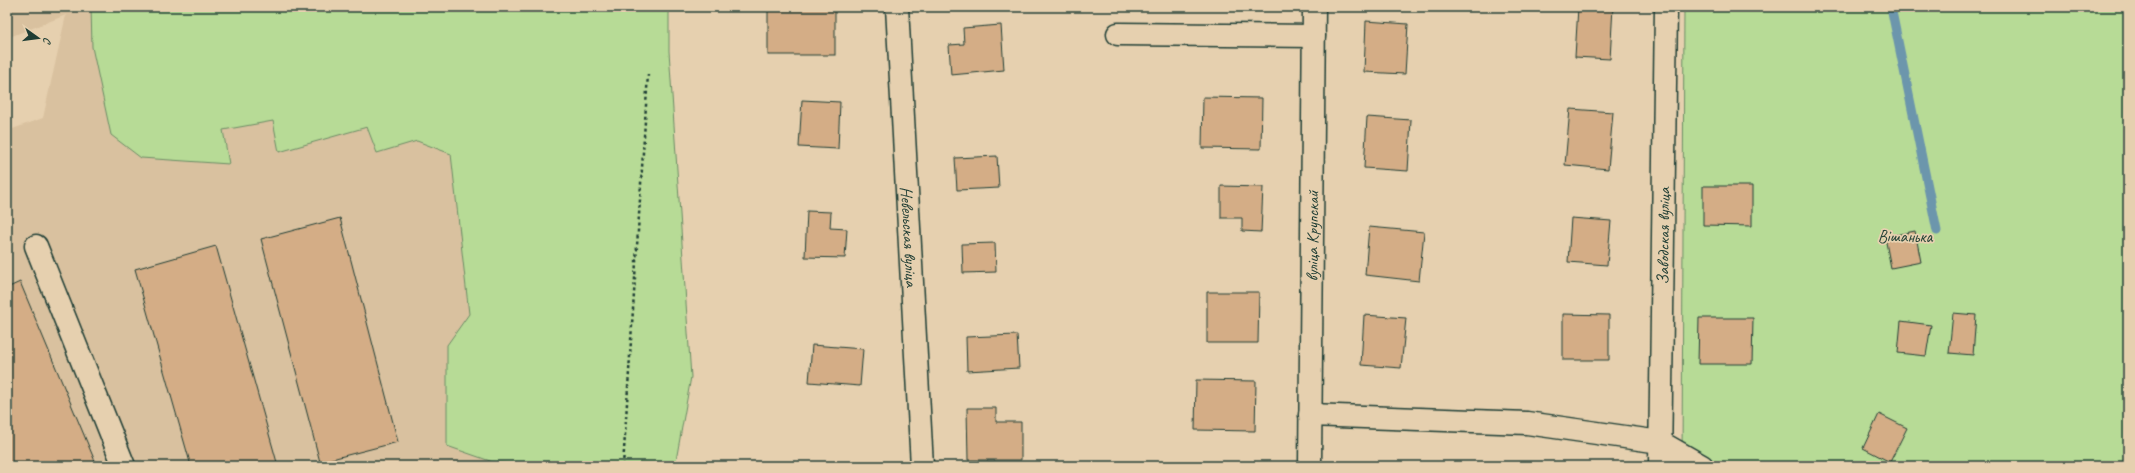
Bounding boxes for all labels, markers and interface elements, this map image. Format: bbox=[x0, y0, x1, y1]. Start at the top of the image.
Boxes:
north arrow bbox=[18, 18, 58, 58]
text: С bbox=[40, 36, 55, 46]
street label: Невельская вуліца bbox=[896, 186, 923, 289]
street label: Заводская вуліца bbox=[1652, 186, 1674, 285]
street label: вуліца Крупскай bbox=[1301, 189, 1323, 282]
park label: Вішанька bbox=[1878, 226, 1934, 247]

